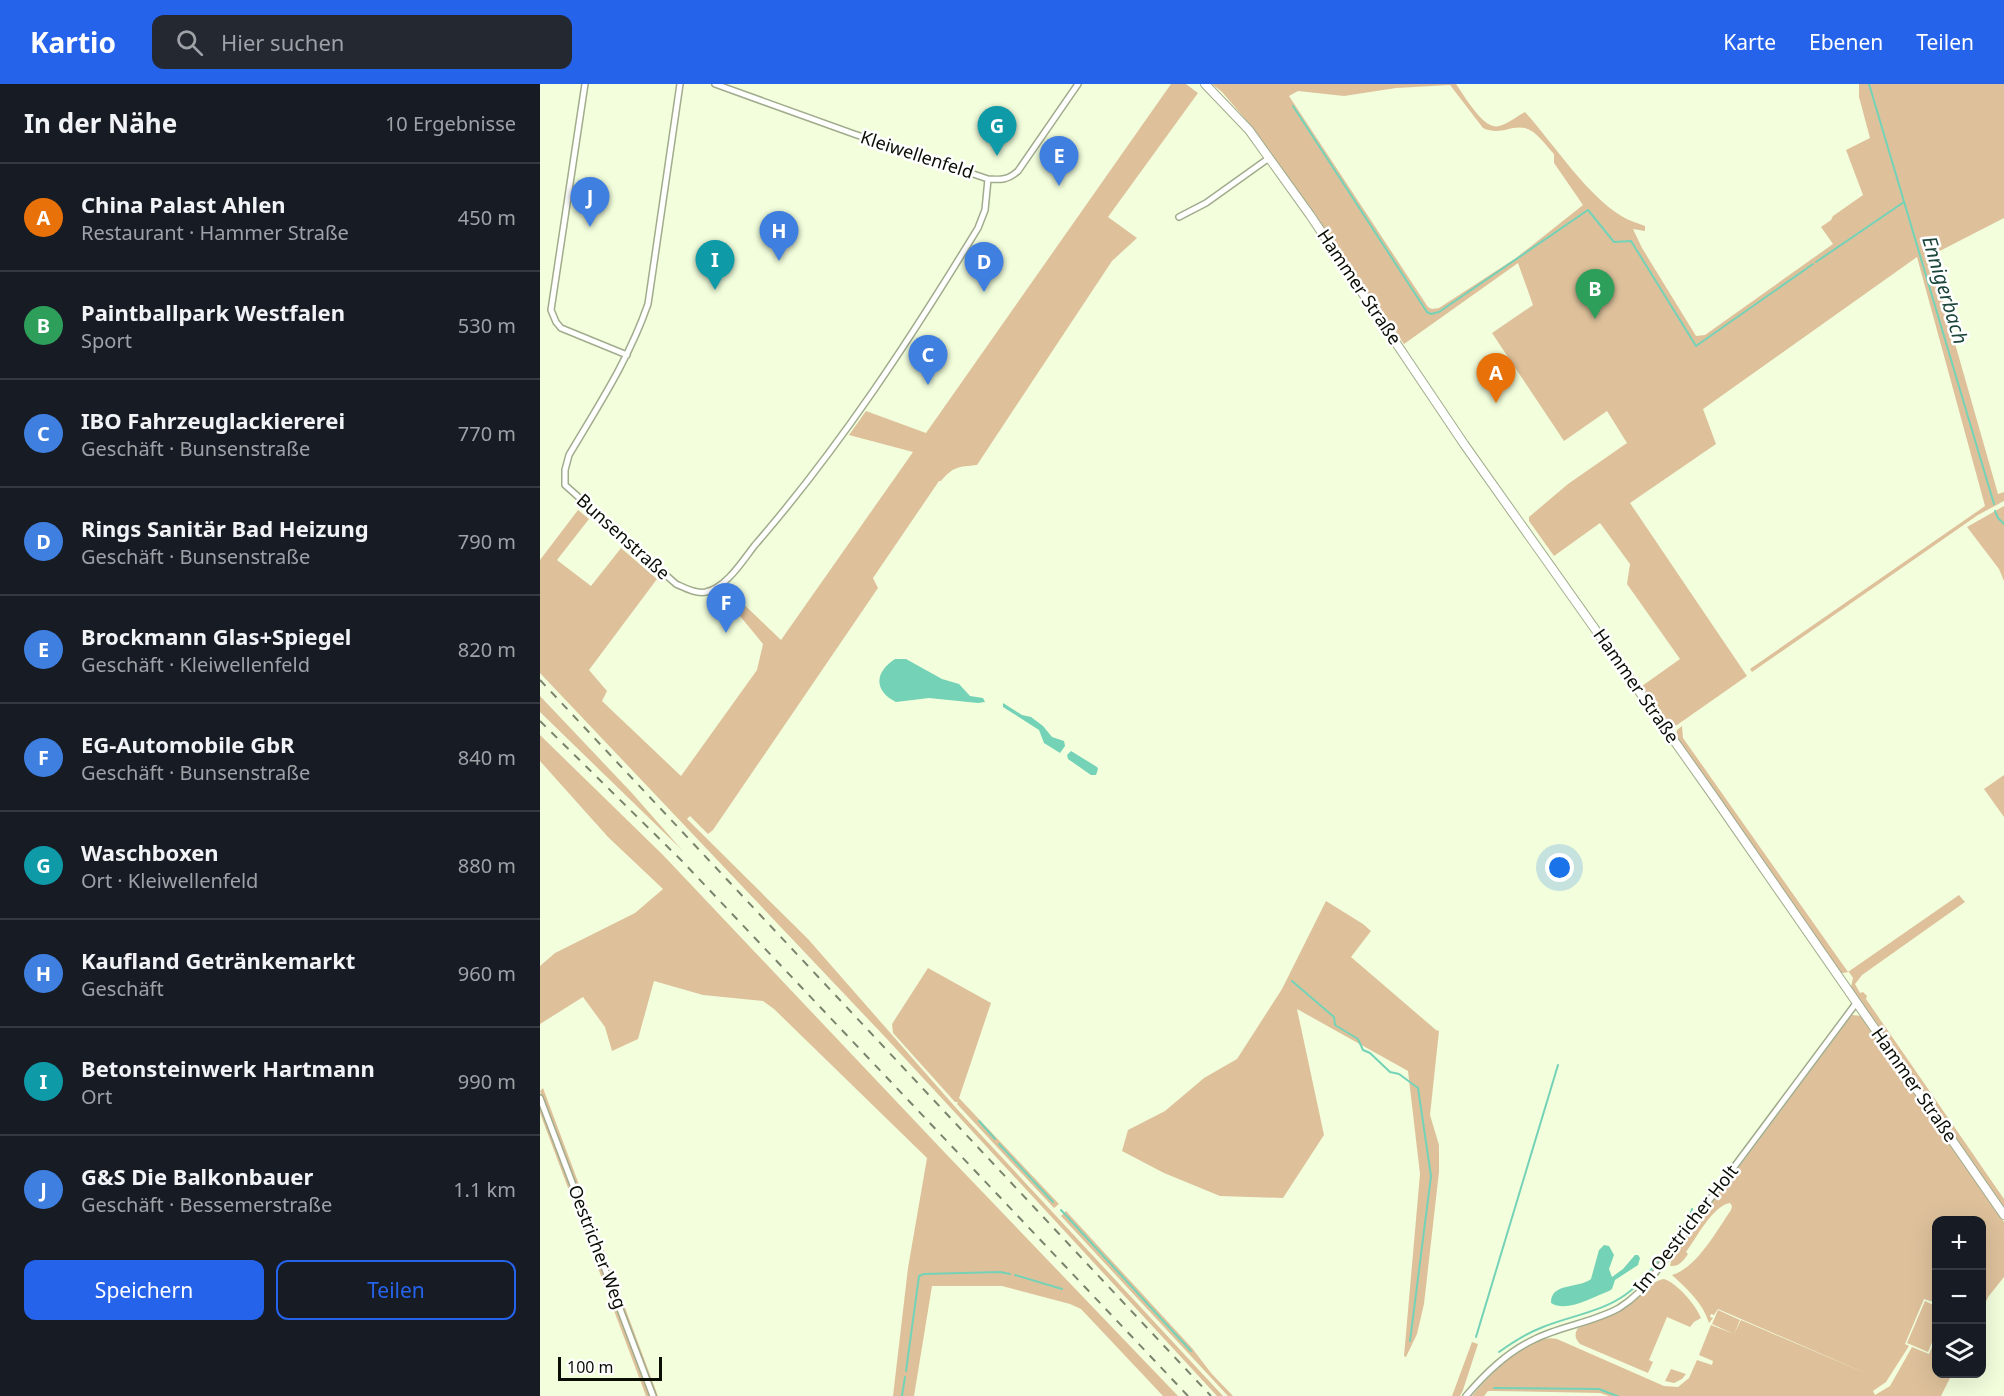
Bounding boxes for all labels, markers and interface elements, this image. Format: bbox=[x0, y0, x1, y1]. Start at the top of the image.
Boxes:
search box bbox=[152, 15, 572, 69]
text: Kartio bbox=[30, 23, 116, 61]
icon: search bbox=[173, 26, 206, 59]
text: Hier suchen bbox=[221, 27, 344, 57]
text: Karte bbox=[1723, 28, 1776, 56]
text: Ebenen bbox=[1809, 28, 1883, 56]
text: Teilen bbox=[1916, 28, 1974, 56]
text: In der Nähe bbox=[24, 105, 177, 141]
pin: G bbox=[978, 106, 1016, 156]
text: 10 Ergebnisse bbox=[385, 110, 516, 137]
street label: Kleiwellenfeld bbox=[858, 124, 977, 184]
pin: E bbox=[1040, 136, 1078, 186]
pin: J bbox=[571, 178, 610, 227]
text: China Palast Ahlen bbox=[81, 189, 286, 219]
text: A bbox=[37, 204, 50, 231]
text: 450 m bbox=[458, 204, 516, 231]
pin: H bbox=[760, 212, 798, 261]
text: Restaurant · Hammer Straße bbox=[81, 219, 349, 246]
street label: Hammer Straße bbox=[1312, 224, 1407, 349]
water label: Ennigerbach bbox=[1916, 232, 1975, 347]
pin: I bbox=[696, 240, 735, 290]
pin: D bbox=[964, 242, 1004, 292]
pin: B bbox=[1576, 270, 1614, 319]
text: Paintballpark Westfalen bbox=[81, 297, 345, 327]
text: B bbox=[37, 312, 50, 339]
text: 530 m bbox=[458, 312, 516, 339]
text: Sport bbox=[81, 327, 132, 354]
pin: C bbox=[908, 336, 948, 385]
pin: A bbox=[1476, 354, 1516, 403]
text: IBO Fahrzeuglackiererei bbox=[81, 405, 345, 435]
text: C bbox=[37, 420, 50, 447]
text: 770 m bbox=[458, 420, 516, 447]
text: Geschäft · Bunsenstraße bbox=[81, 435, 310, 462]
street label: Bunsenstraße bbox=[572, 488, 675, 585]
text: Rings Sanitär Bad Heizung bbox=[81, 513, 369, 543]
text: D bbox=[36, 528, 51, 555]
text: 790 m bbox=[458, 528, 516, 555]
text: Geschäft · Bunsenstraße bbox=[81, 543, 310, 570]
pin: F bbox=[706, 584, 746, 633]
text: Brockmann Glas+Spiegel bbox=[81, 621, 351, 651]
street label: Hammer Straße bbox=[1588, 623, 1685, 747]
text: E bbox=[38, 636, 49, 663]
text: 820 m bbox=[458, 636, 516, 663]
text: Geschäft · Kleiwellenfeld bbox=[81, 651, 310, 678]
text: EG-Automobile GbR bbox=[81, 729, 294, 759]
text: F bbox=[38, 744, 49, 771]
text: 840 m bbox=[458, 744, 516, 771]
text: Geschäft · Bunsenstraße bbox=[81, 759, 310, 786]
text: Waschboxen bbox=[81, 837, 219, 867]
text: G bbox=[36, 852, 51, 879]
text: 880 m bbox=[458, 852, 516, 879]
your location bbox=[1545, 853, 1574, 882]
text: Ort · Kleiwellenfeld bbox=[81, 867, 258, 894]
text: Kaufland Getränkemarkt bbox=[81, 945, 355, 975]
text: H bbox=[36, 960, 51, 987]
text: 960 m bbox=[458, 960, 516, 987]
text: Geschäft bbox=[81, 975, 164, 1002]
street label: Hammer Straße bbox=[1866, 1022, 1963, 1146]
text: Betonsteinwerk Hartmann bbox=[81, 1053, 375, 1083]
text: I bbox=[40, 1068, 47, 1095]
text: 990 m bbox=[458, 1068, 516, 1095]
text: Ort bbox=[81, 1083, 112, 1110]
street label: Im Oestricher Holt bbox=[1628, 1159, 1743, 1297]
text: G&S Die Balkonbauer bbox=[81, 1161, 313, 1191]
text: J bbox=[40, 1176, 47, 1203]
text: 1.1 km bbox=[453, 1176, 516, 1203]
street label: Oestricher Weg bbox=[563, 1181, 633, 1312]
text: Geschäft · Bessemerstraße bbox=[81, 1191, 332, 1218]
map controls bbox=[1932, 1216, 1986, 1378]
button: + bbox=[1932, 1216, 1986, 1270]
button: Speichern bbox=[24, 1260, 264, 1320]
button: Teilen bbox=[276, 1260, 516, 1320]
button: − bbox=[1932, 1270, 1986, 1324]
button: layers bbox=[1932, 1324, 1986, 1378]
scale bar bbox=[558, 1354, 662, 1382]
text: 100 m bbox=[567, 1356, 614, 1378]

